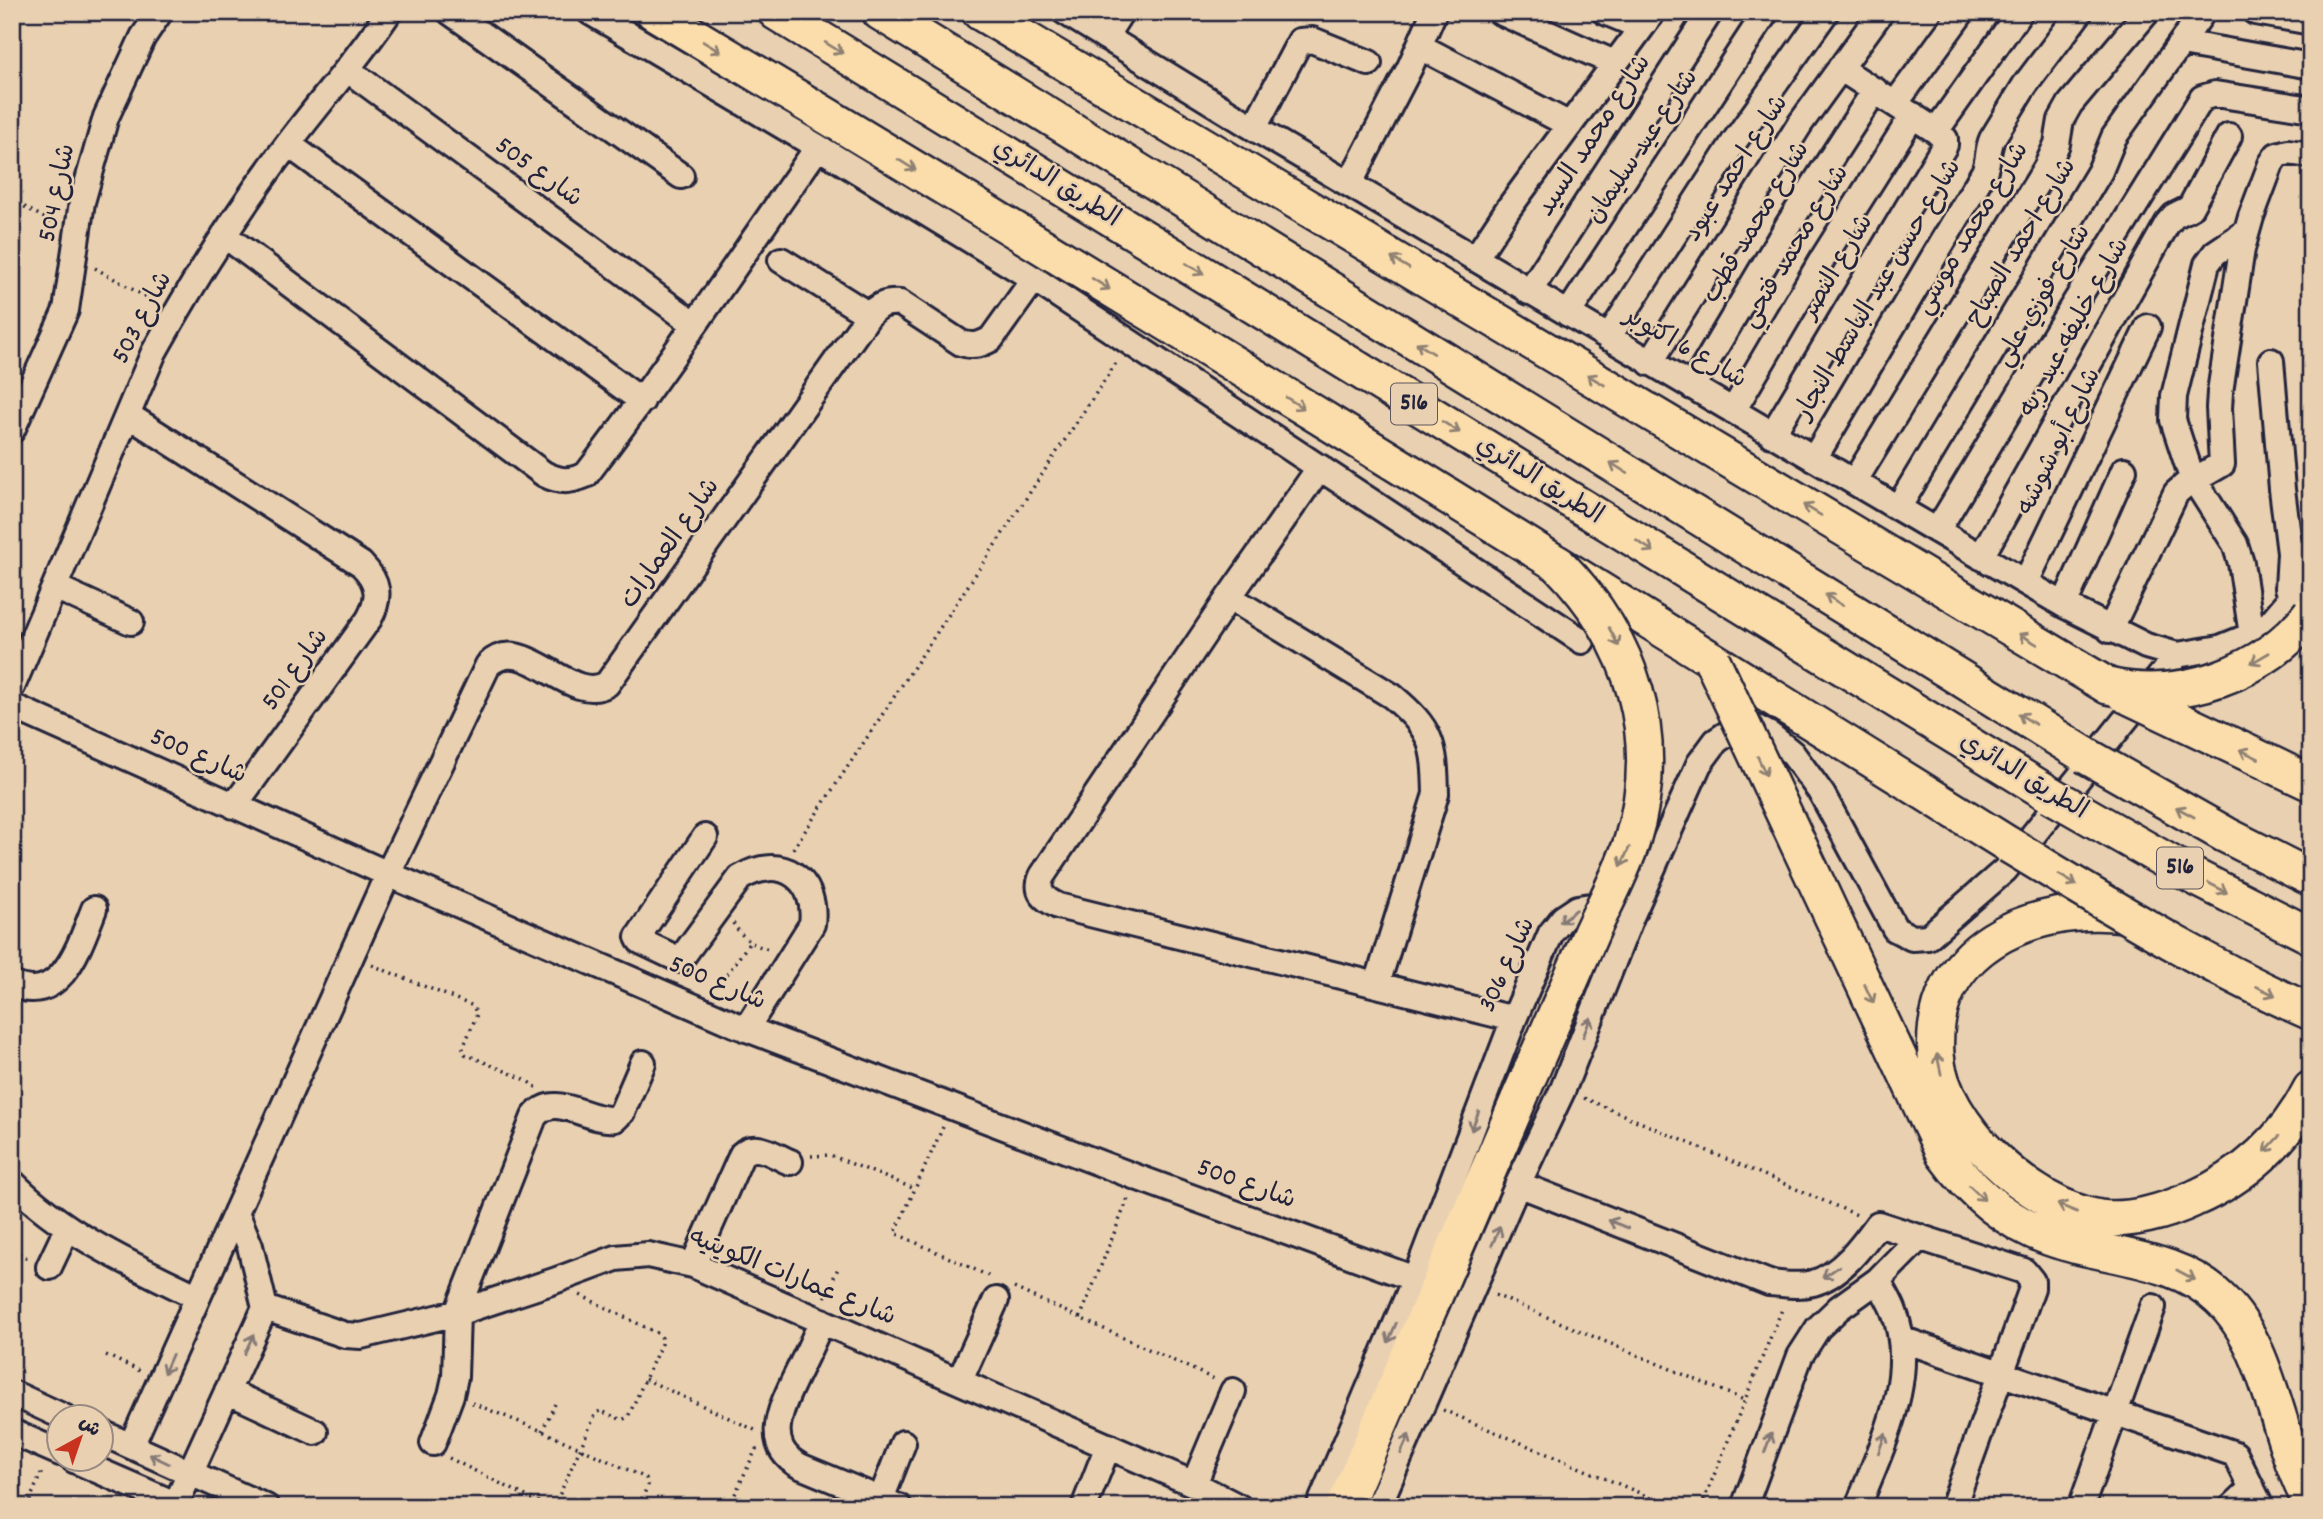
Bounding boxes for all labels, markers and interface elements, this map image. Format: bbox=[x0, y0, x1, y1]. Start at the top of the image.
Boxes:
one-way arrow bbox=[702, 41, 722, 55]
one-way arrow bbox=[823, 41, 843, 55]
street label: شارع محمد السيد bbox=[1529, 48, 1661, 224]
street label: شارع عيد سليمان bbox=[1578, 62, 1708, 232]
street label: شارع احمد عبود bbox=[1675, 88, 1799, 250]
street label: شارع 505 bbox=[486, 129, 590, 217]
street label: الطريق الدائري bbox=[985, 130, 1127, 238]
street label: شارع محمد قطب bbox=[1694, 135, 1820, 311]
street label: شارع محمد موسي bbox=[1907, 135, 2040, 323]
street label: شارع 504 bbox=[30, 141, 86, 245]
street label: شارع احمد الصباح bbox=[1957, 152, 2087, 334]
street label: شارع حسن عبد الباسط النجار bbox=[1785, 153, 1972, 429]
one-way arrow bbox=[897, 158, 917, 172]
street label: شارع محمد فتحي bbox=[1733, 158, 1860, 336]
street label: شارع النصر bbox=[1791, 208, 1884, 328]
street label: شارع فوزي علي bbox=[1987, 218, 2102, 375]
street label: شارع خليفه عبد ربه bbox=[2010, 232, 2140, 424]
one-way arrow bbox=[1391, 256, 1411, 270]
one-way arrow bbox=[1184, 263, 1204, 277]
street label: شارع 503 bbox=[103, 265, 183, 371]
one-way arrow bbox=[1091, 276, 1110, 291]
street label: شارع 6 اكتوبر bbox=[1615, 298, 1753, 399]
one-way arrow bbox=[1416, 341, 1436, 355]
street label: شارع أبو شوشه bbox=[2008, 362, 2112, 522]
one-way arrow bbox=[1586, 373, 1606, 387]
road number: 516 bbox=[1391, 384, 1437, 424]
one-way arrow bbox=[1284, 396, 1304, 410]
one-way arrow bbox=[1441, 420, 1461, 434]
street label: الطريق الدائري bbox=[1468, 427, 1610, 535]
one-way arrow bbox=[1610, 460, 1629, 475]
street label: شارع العمارات bbox=[612, 471, 730, 617]
one-way arrow bbox=[1802, 502, 1822, 516]
one-way arrow bbox=[1635, 539, 1655, 553]
one-way arrow bbox=[1824, 592, 1844, 606]
street label: شارع 501 bbox=[253, 621, 339, 719]
one-way arrow bbox=[1608, 626, 1621, 647]
one-way arrow bbox=[2019, 632, 2039, 646]
one-way arrow bbox=[2250, 652, 2271, 665]
one-way arrow bbox=[2018, 712, 2038, 726]
street label: شارع 500 bbox=[144, 719, 252, 795]
street label: الطريق الدائري bbox=[1952, 724, 2094, 830]
one-way arrow bbox=[2239, 746, 2260, 760]
one-way arrow bbox=[1756, 755, 1769, 776]
one-way arrow bbox=[2176, 805, 2196, 819]
one-way arrow bbox=[1618, 846, 1631, 867]
road number: 516 bbox=[2157, 848, 2203, 888]
one-way arrow bbox=[2057, 874, 2077, 888]
one-way arrow bbox=[2207, 882, 2228, 896]
one-way arrow bbox=[1559, 908, 1578, 923]
street label: شارع 306 bbox=[1470, 912, 1546, 1018]
street label: شارع 500 bbox=[663, 947, 771, 1021]
one-way arrow bbox=[1864, 984, 1877, 1005]
one-way arrow bbox=[2255, 984, 2276, 998]
one-way arrow bbox=[1582, 1017, 1595, 1039]
one-way arrow bbox=[1931, 1053, 1945, 1076]
one-way arrow bbox=[1468, 1110, 1480, 1132]
one-way arrow bbox=[2263, 1135, 2280, 1152]
street label: شارع 500 bbox=[1191, 1150, 1301, 1220]
one-way arrow bbox=[1968, 1185, 1986, 1201]
one-way arrow bbox=[2056, 1200, 2078, 1213]
one-way arrow bbox=[1608, 1217, 1629, 1230]
street label: شارع عمارات الكويتيه bbox=[683, 1220, 901, 1336]
one-way arrow bbox=[1490, 1225, 1503, 1247]
one-way arrow bbox=[1822, 1265, 1841, 1279]
one-way arrow bbox=[2175, 1268, 2196, 1282]
one-way arrow bbox=[1385, 1322, 1398, 1343]
one-way arrow bbox=[242, 1334, 256, 1355]
one-way arrow bbox=[161, 1353, 174, 1374]
north arrow bbox=[46, 1404, 116, 1474]
text: ش bbox=[72, 1411, 105, 1445]
one-way arrow bbox=[1763, 1432, 1775, 1454]
one-way arrow bbox=[1876, 1432, 1889, 1454]
one-way arrow bbox=[1399, 1434, 1412, 1455]
one-way arrow bbox=[149, 1452, 170, 1465]

